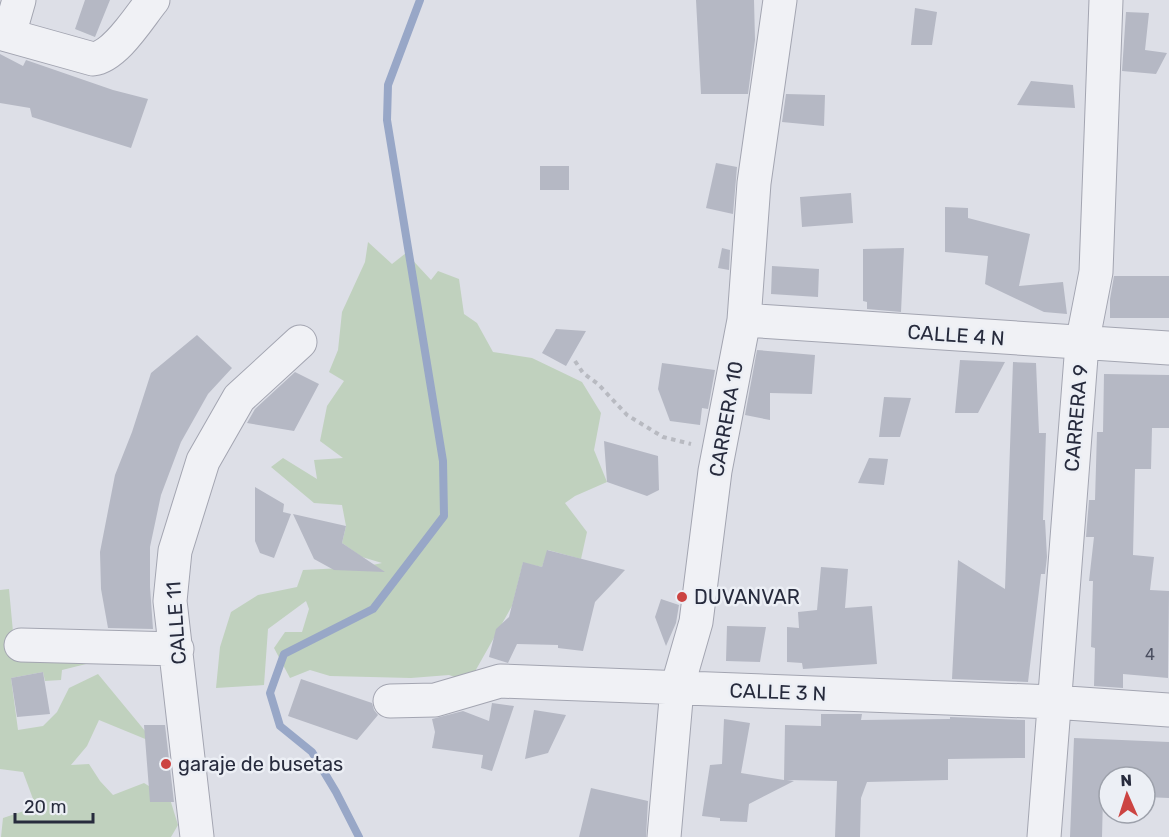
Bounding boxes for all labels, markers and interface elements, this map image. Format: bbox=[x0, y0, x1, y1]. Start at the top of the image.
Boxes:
street label: CALLE 4 N bbox=[907, 320, 1005, 350]
street label: CARRERA 10 bbox=[704, 359, 748, 479]
street label: CARRERA 9 bbox=[1059, 363, 1093, 473]
street label: CALLE 11 bbox=[161, 581, 191, 665]
place label: DUVANVAR bbox=[694, 585, 800, 609]
marker: DUVANVAR bbox=[675, 590, 689, 604]
house number: 4 bbox=[1145, 645, 1155, 664]
street label: CALLE 3 N bbox=[729, 678, 827, 706]
place label: garaje de busetas bbox=[178, 752, 343, 776]
marker: garaje de busetas bbox=[159, 757, 173, 771]
north arrow bbox=[1097, 765, 1157, 825]
text: N bbox=[1120, 771, 1132, 790]
scale bar bbox=[15, 786, 93, 824]
text: 20 m bbox=[24, 796, 66, 818]

